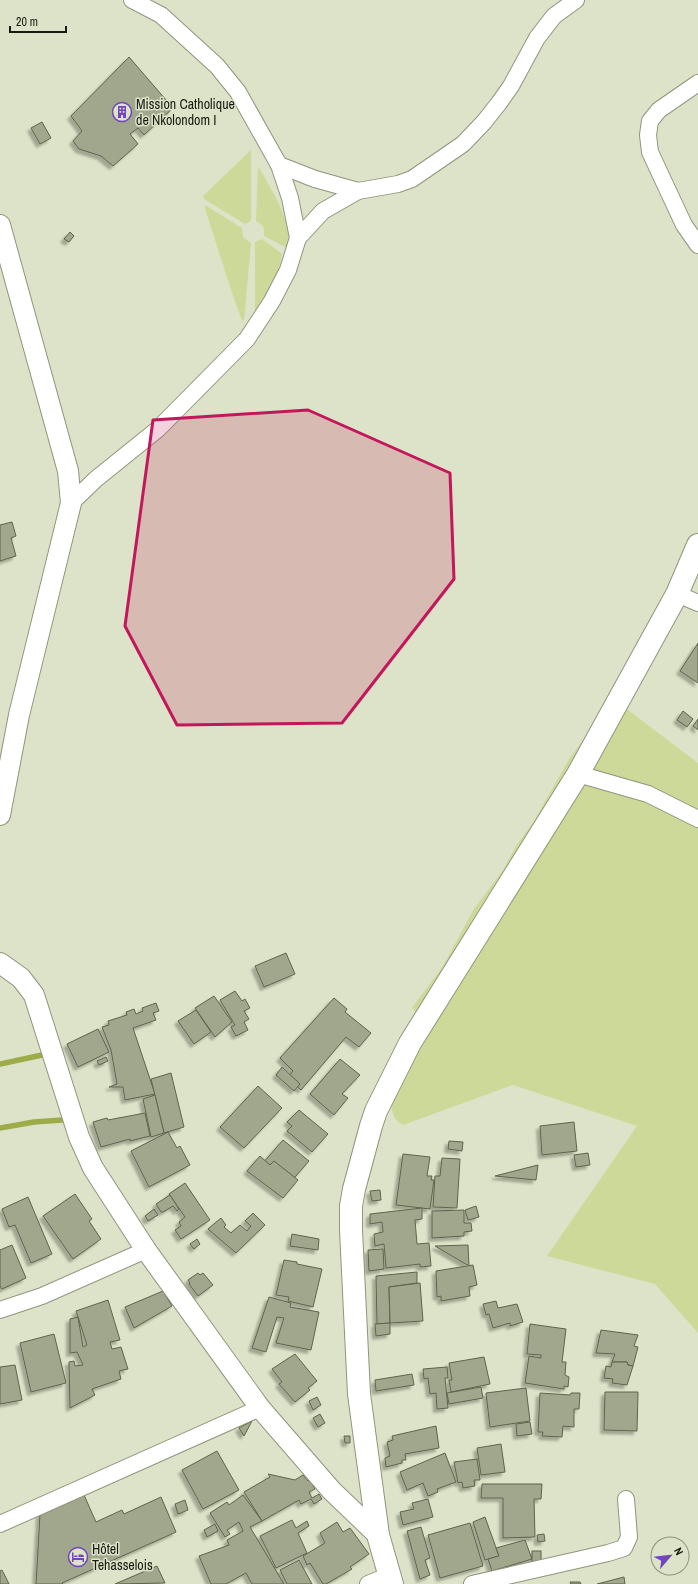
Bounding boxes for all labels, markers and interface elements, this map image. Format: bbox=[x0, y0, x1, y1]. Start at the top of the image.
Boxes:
scale bar bbox=[10, 8, 66, 34]
text: 20 m bbox=[16, 14, 38, 30]
place label: Mission Catholique de Nkolondom I bbox=[136, 95, 235, 129]
building icon: Mission Catholique de Nkolondom I bbox=[111, 101, 133, 123]
north arrow bbox=[650, 1536, 690, 1576]
place label: Hôtel Tehasselois bbox=[92, 1540, 153, 1574]
text: N bbox=[671, 1545, 687, 1557]
hotel icon: Hôtel Tehasselois bbox=[67, 1546, 89, 1568]

